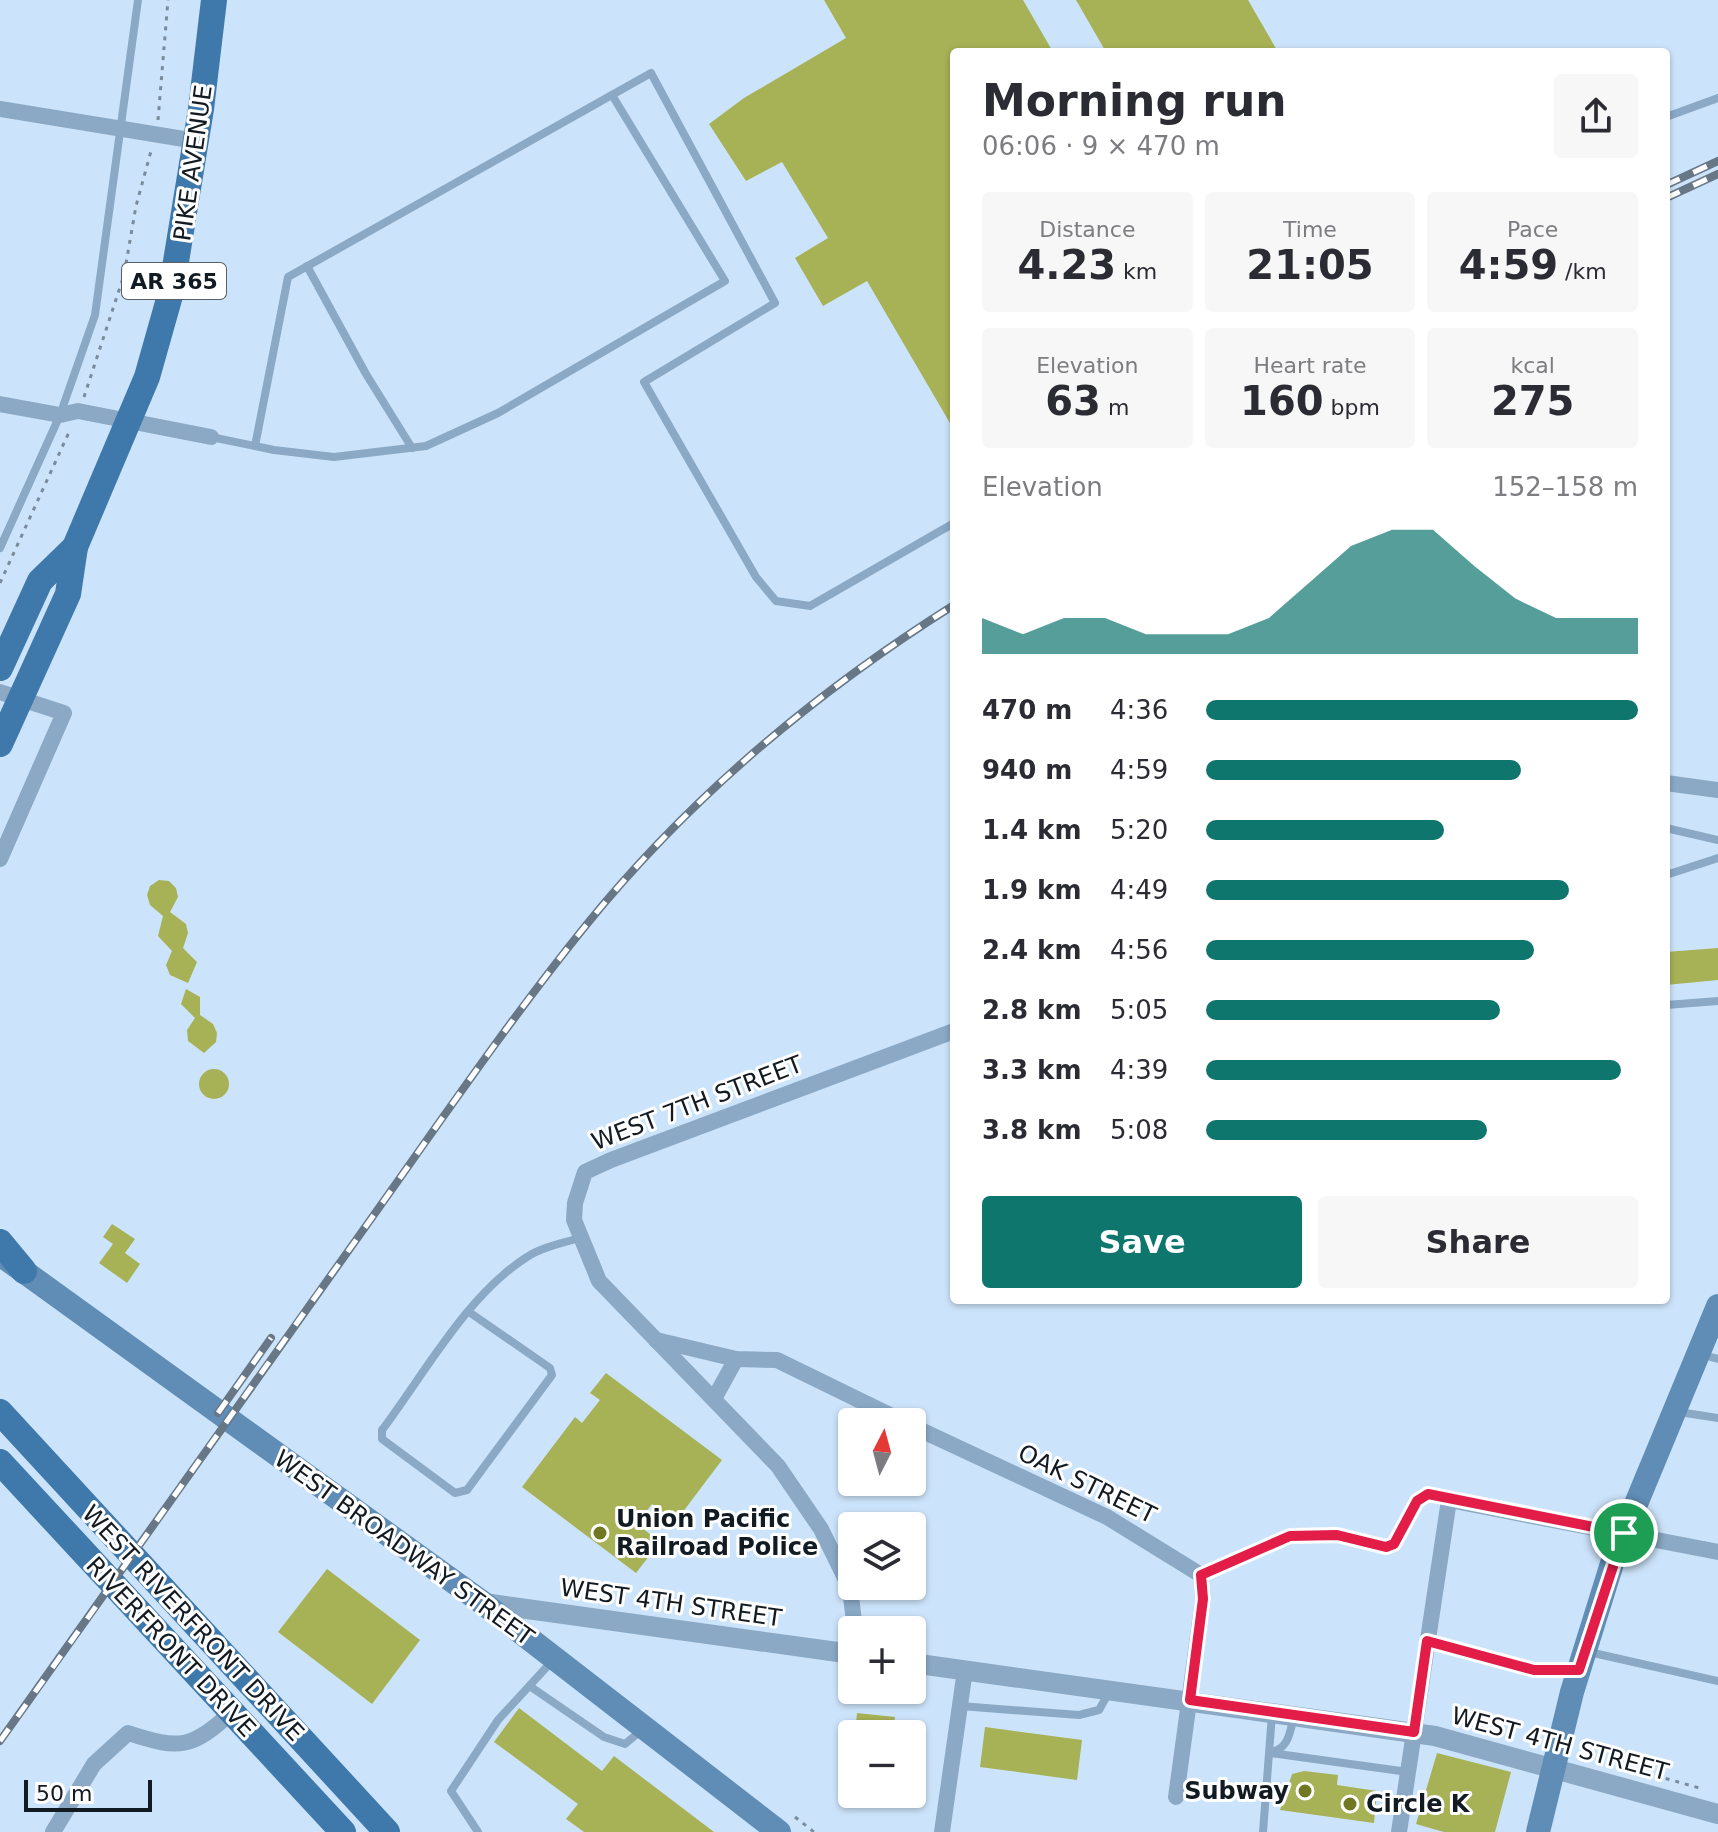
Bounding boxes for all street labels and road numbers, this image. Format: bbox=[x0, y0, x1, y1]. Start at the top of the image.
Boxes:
street label: PIKE AVENUE bbox=[168, 83, 218, 243]
road number: AR 365 bbox=[122, 263, 226, 299]
street label: WEST 7TH STREET bbox=[588, 1050, 807, 1156]
street label: OAK STREET bbox=[1014, 1439, 1161, 1530]
street label: WEST BROADWAY STREET bbox=[269, 1444, 539, 1652]
street label: WEST RIVERFRONT DRIVE bbox=[76, 1499, 310, 1747]
street label: RIVERFRONT DRIVE bbox=[80, 1551, 262, 1743]
street label: WEST 4TH STREET bbox=[558, 1574, 784, 1632]
street label: WEST 4TH STREET bbox=[1448, 1702, 1672, 1787]

